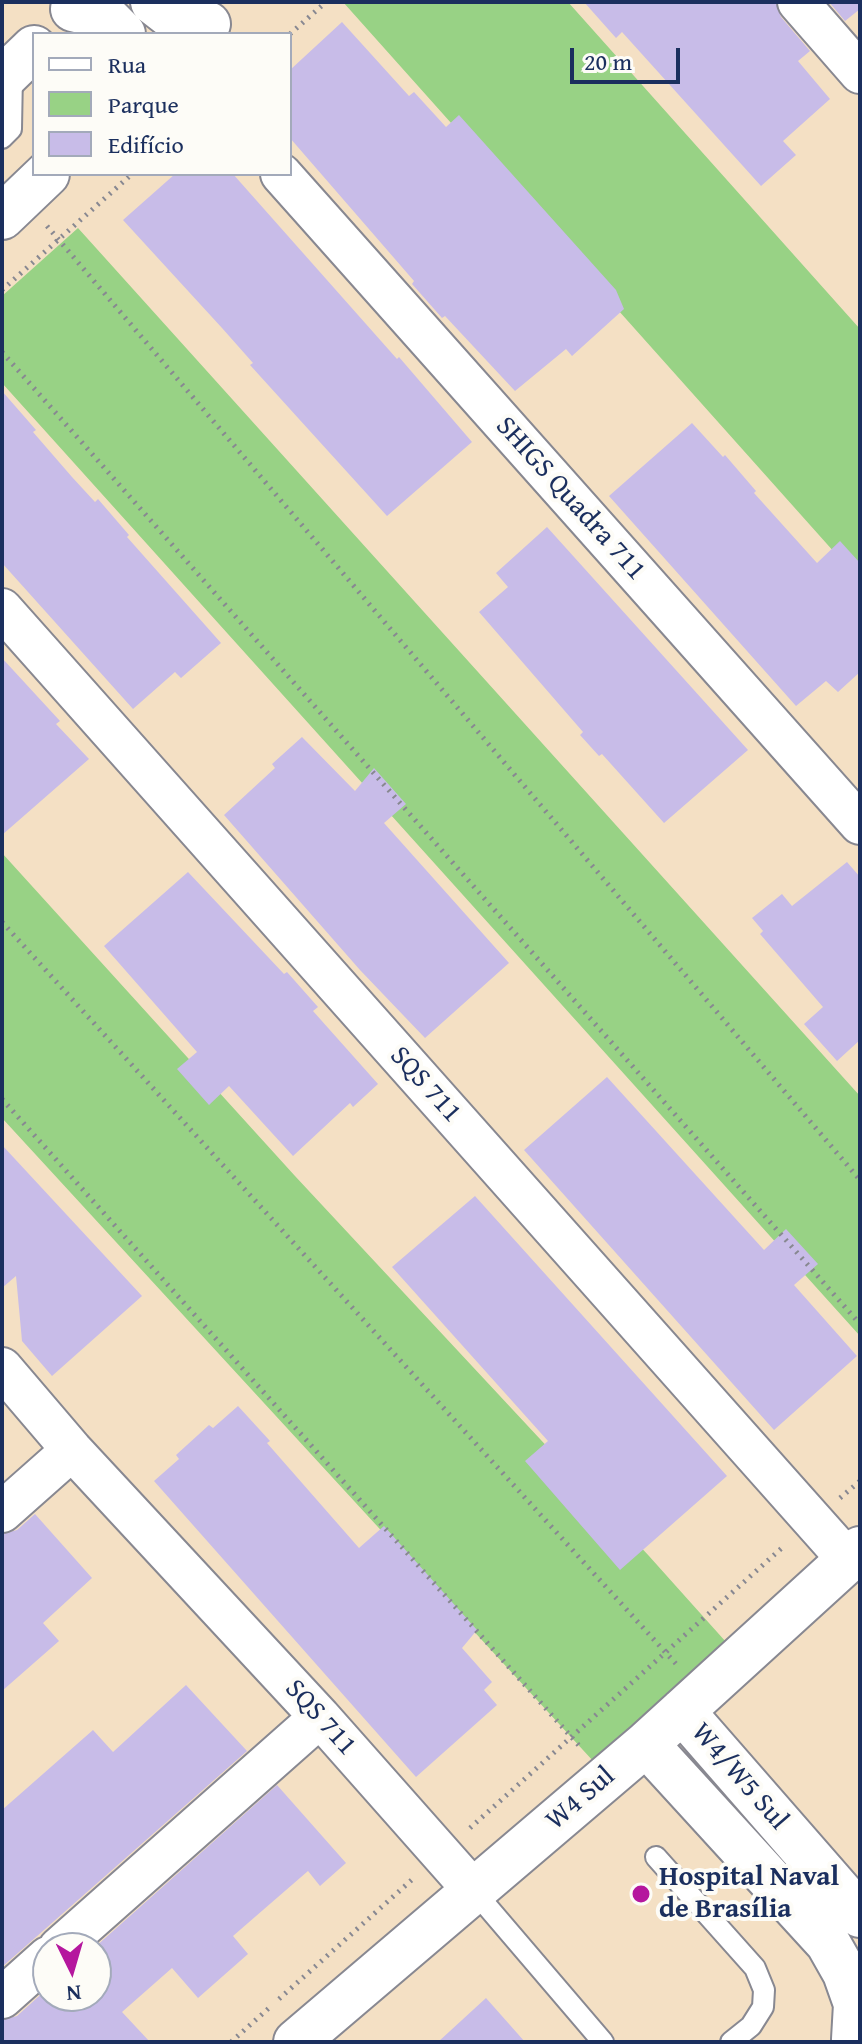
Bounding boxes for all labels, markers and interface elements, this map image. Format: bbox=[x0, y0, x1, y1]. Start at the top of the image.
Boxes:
legend bbox=[32, 32, 292, 176]
scale bar bbox=[574, 32, 684, 82]
text: 20 m bbox=[584, 44, 632, 79]
text: Rua bbox=[108, 47, 146, 82]
text: Parque bbox=[108, 87, 179, 122]
text: Edifício bbox=[108, 127, 184, 162]
street label: SHIGS Quadra 711 bbox=[488, 410, 652, 588]
street label: SQS 711 bbox=[382, 1040, 468, 1130]
street label: SQS 711 bbox=[277, 1673, 363, 1763]
street label: W4/W5 Sul bbox=[683, 1717, 795, 1837]
street label: W4 Sul bbox=[540, 1760, 622, 1838]
place label: Hospital Naval de Brasília bbox=[659, 1861, 839, 1927]
marker: Hospital Naval de Brasília bbox=[630, 1883, 652, 1905]
north arrow bbox=[32, 1932, 112, 2012]
text: N bbox=[65, 1977, 83, 2010]

